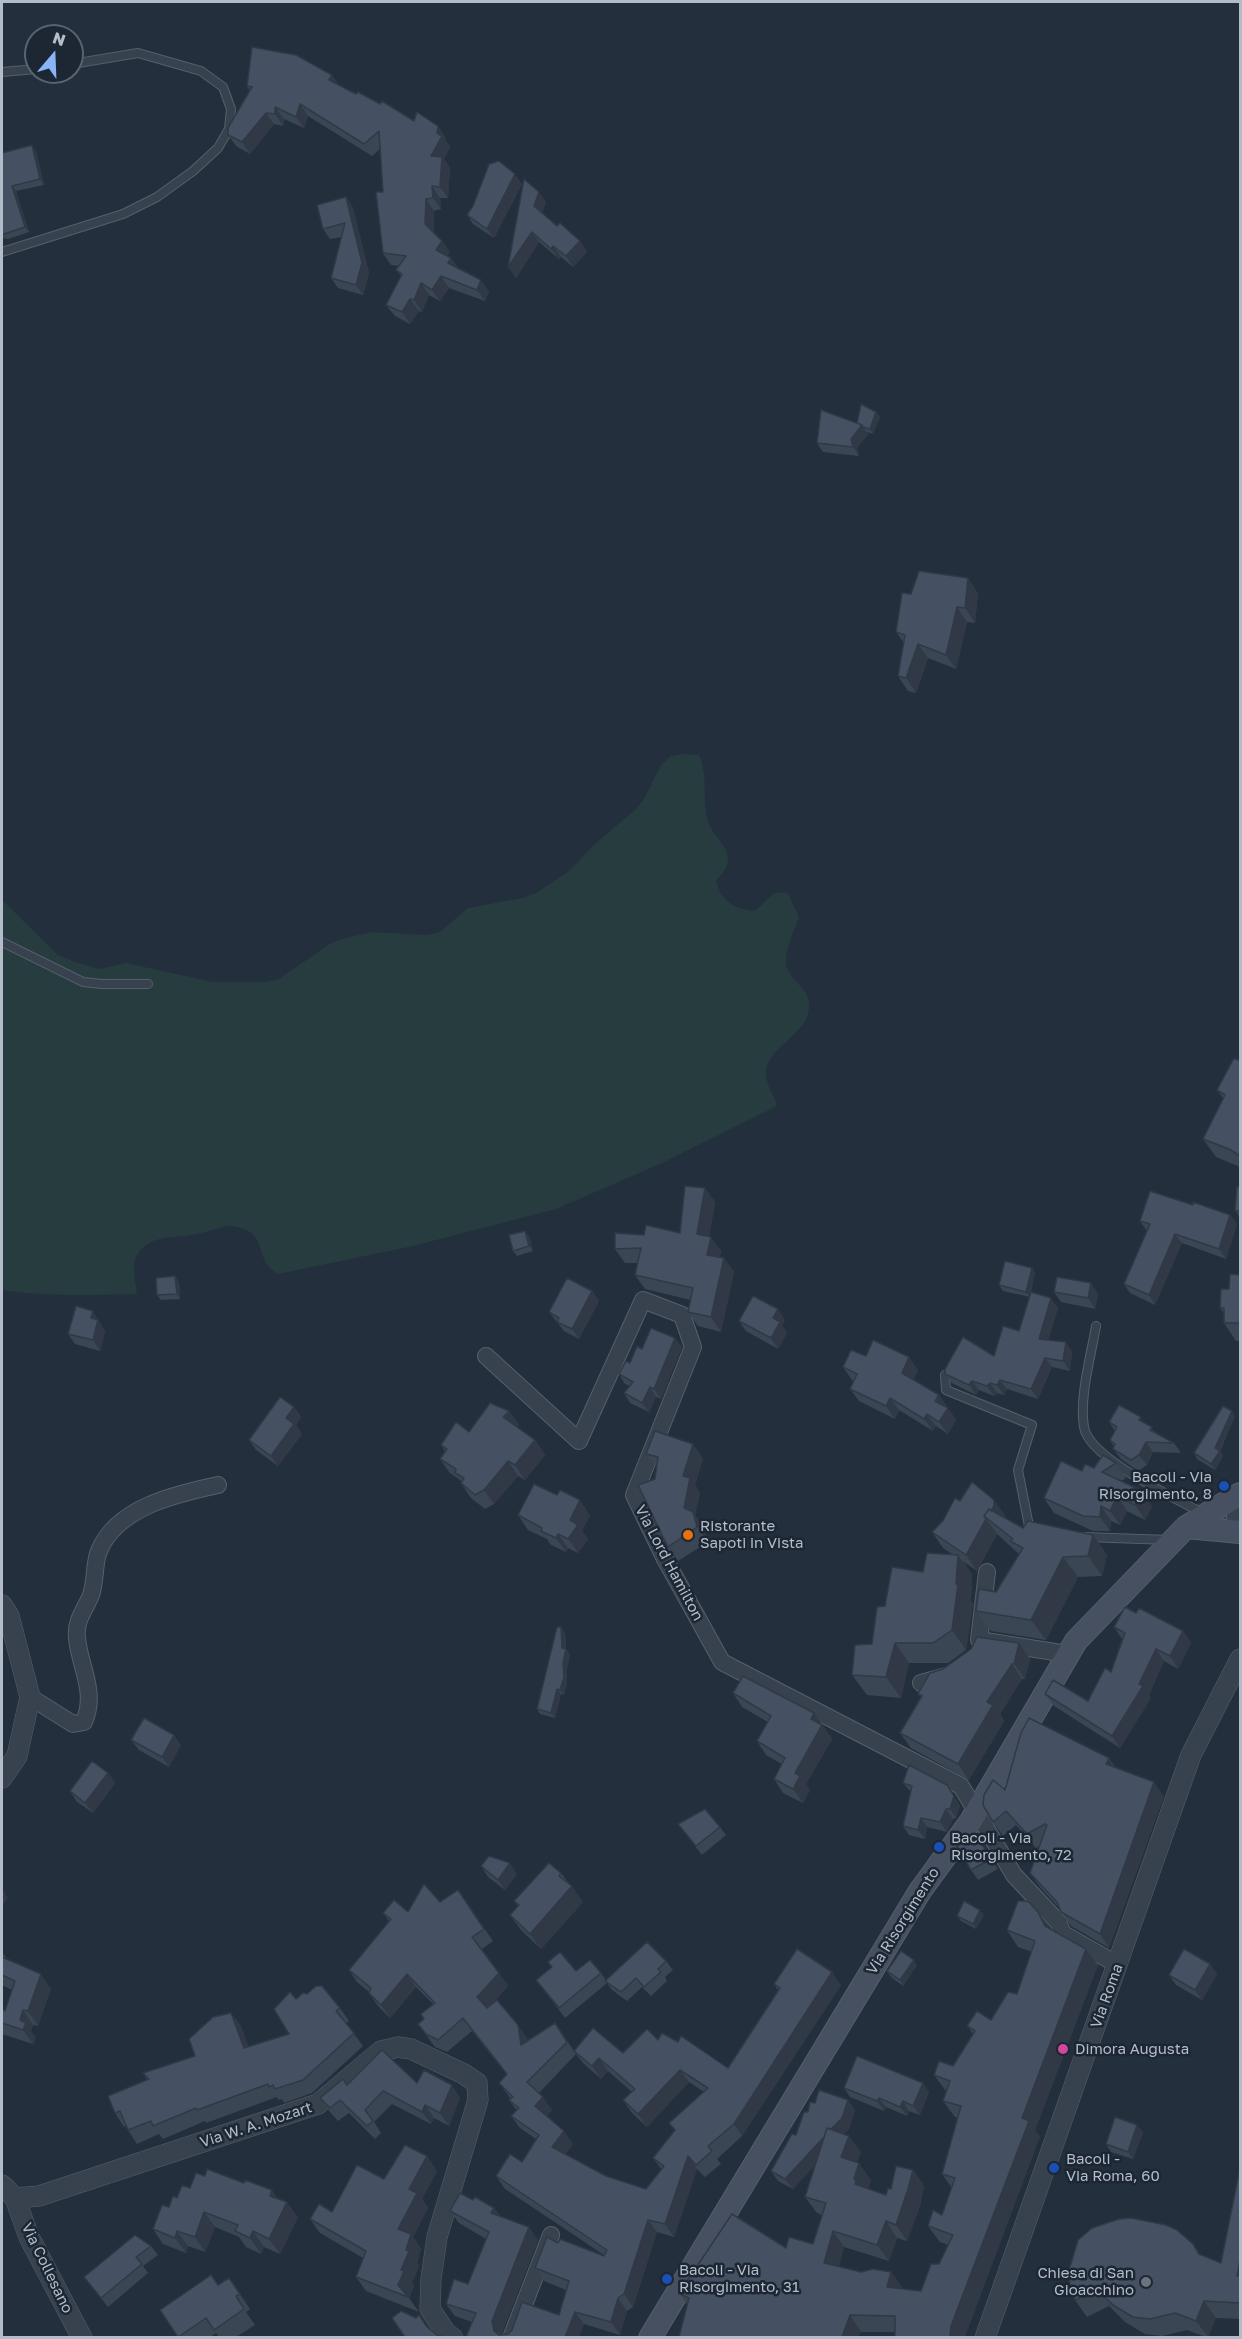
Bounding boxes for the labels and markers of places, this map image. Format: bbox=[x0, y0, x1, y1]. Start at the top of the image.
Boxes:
place label: Bacoli - Via Risorgimento, 8 bbox=[1099, 1468, 1212, 1503]
marker: Bacoli - Via Risorgimento, 8 bbox=[1217, 1479, 1231, 1493]
place label: Ristorante Sapoti in Vista bbox=[700, 1517, 804, 1552]
marker: Ristorante Sapoti in Vista bbox=[681, 1528, 695, 1542]
place label: Bacoli - Via Risorgimento, 72 bbox=[951, 1829, 1072, 1864]
marker: Bacoli - Via Risorgimento, 72 bbox=[932, 1840, 946, 1854]
place label: Dimora Augusta bbox=[1075, 2040, 1189, 2058]
marker: Dimora Augusta bbox=[1056, 2042, 1070, 2056]
place label: Bacoli - Via Roma, 60 bbox=[1066, 2150, 1160, 2185]
marker: Bacoli - Via Roma, 60 bbox=[1047, 2161, 1061, 2175]
place label: Bacoli - Via Risorgimento, 31 bbox=[679, 2261, 799, 2296]
place label: Chiesa di San Gioacchino bbox=[1037, 2264, 1134, 2299]
marker: Bacoli - Via Risorgimento, 31 bbox=[660, 2272, 674, 2286]
marker: Chiesa di San Gioacchino bbox=[1139, 2275, 1153, 2289]

